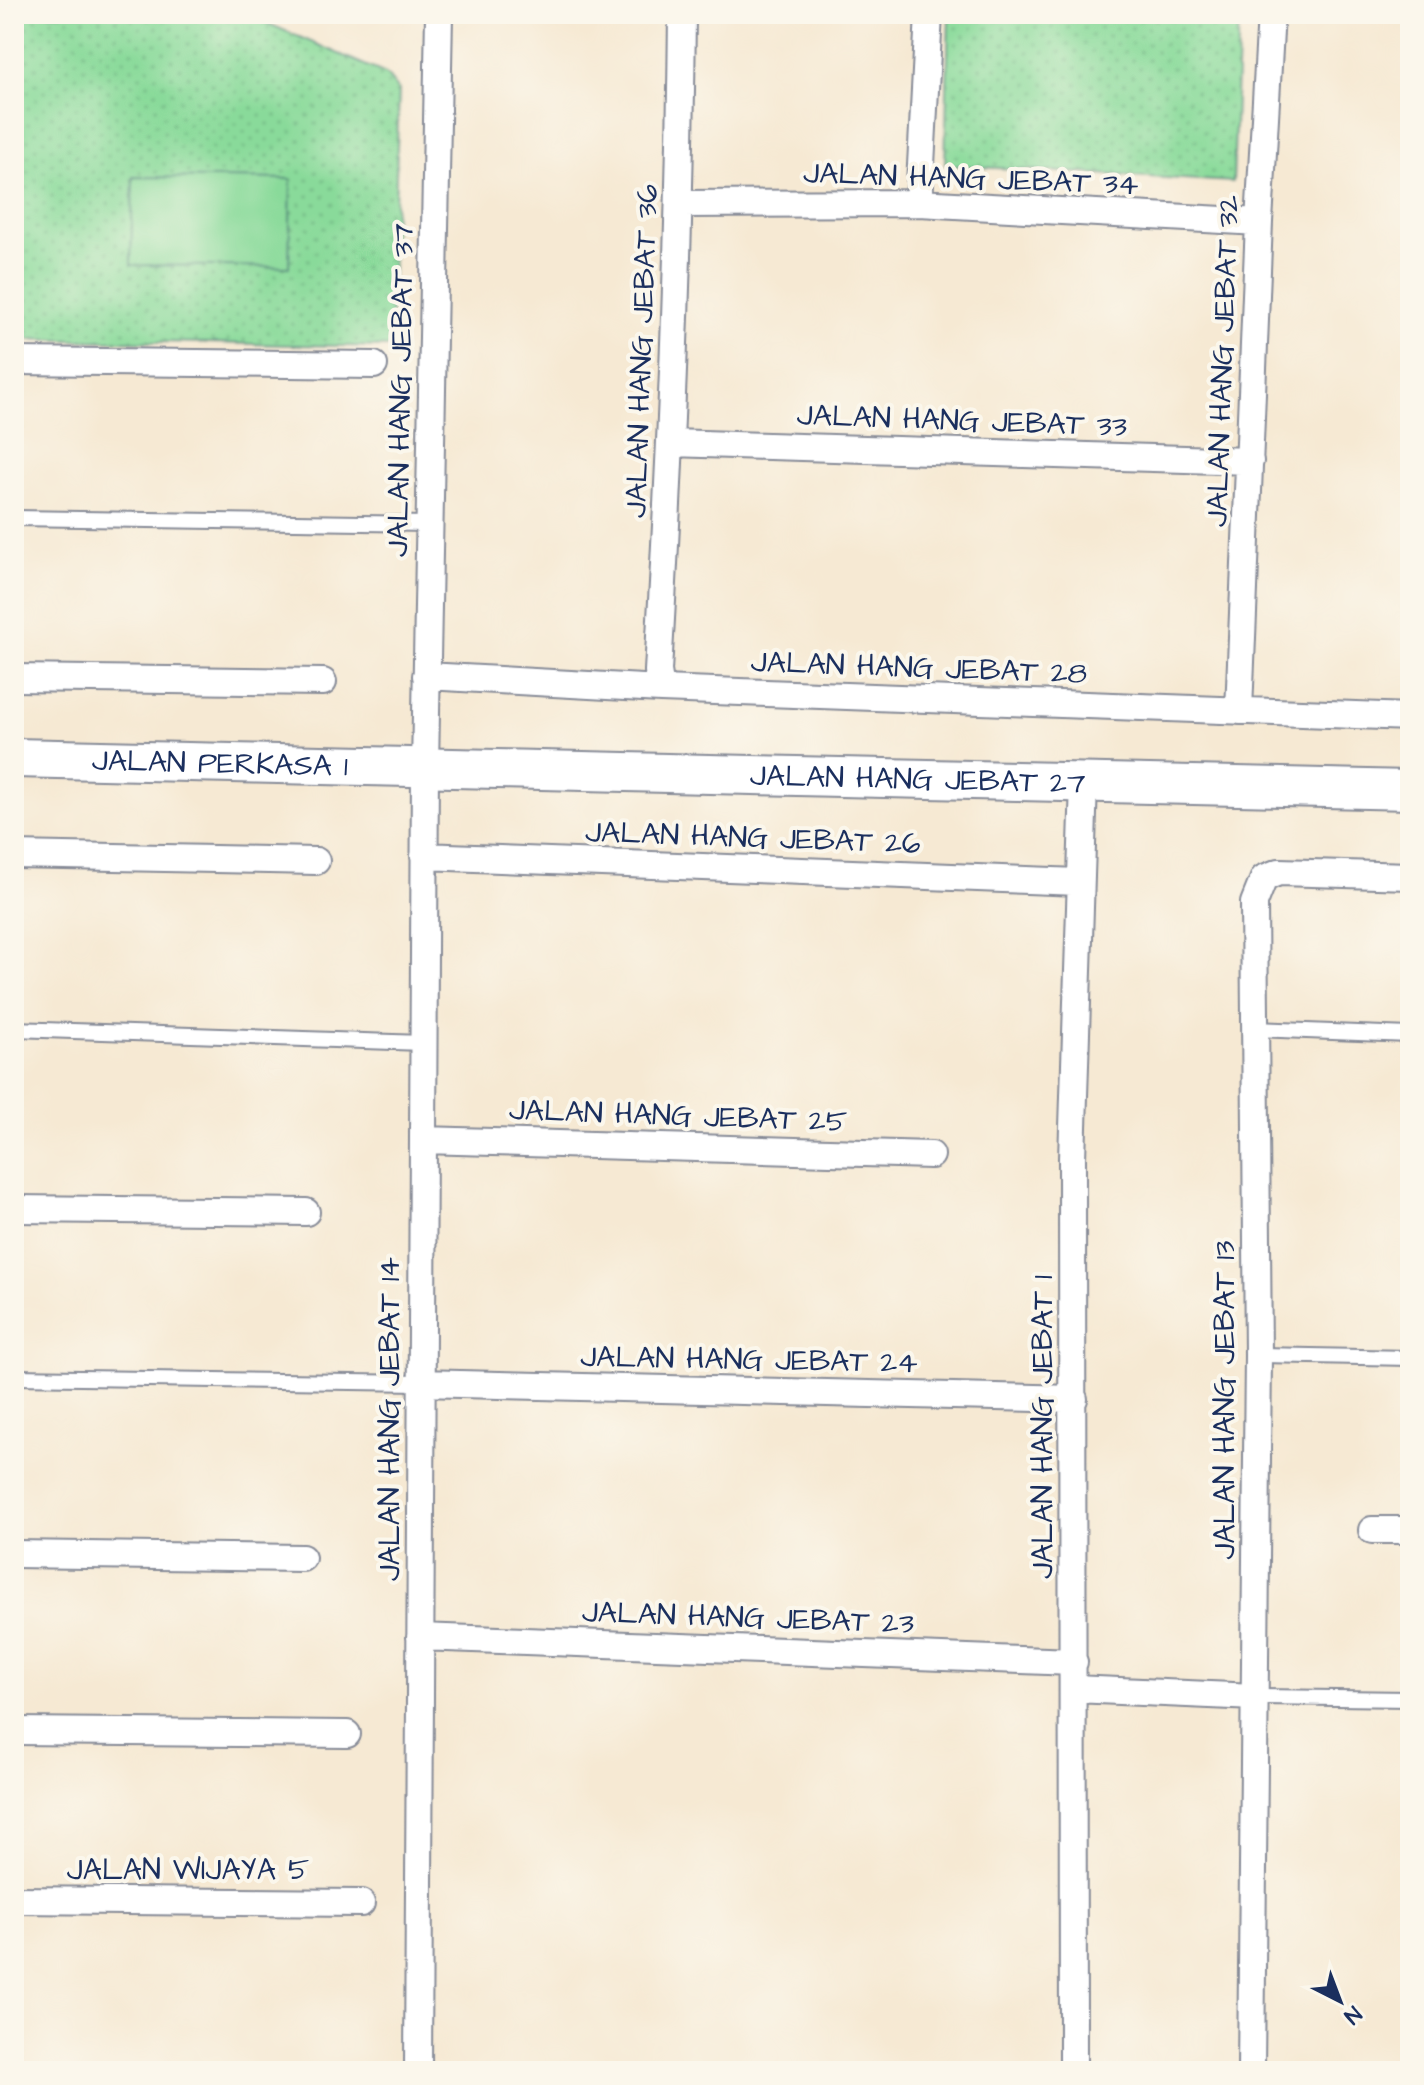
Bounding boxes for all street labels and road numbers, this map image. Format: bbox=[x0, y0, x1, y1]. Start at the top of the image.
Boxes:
street label: JALAN HANG JEBAT 34 bbox=[803, 152, 1139, 206]
street label: JALAN HANG JEBAT 36 bbox=[615, 183, 669, 519]
street label: JALAN HANG JEBAT 32 bbox=[1196, 194, 1250, 528]
street label: JALAN HANG JEBAT 37 bbox=[377, 223, 425, 557]
street label: JALAN HANG JEBAT 33 bbox=[796, 394, 1128, 448]
street label: JALAN HANG JEBAT 28 bbox=[750, 641, 1088, 695]
street label: JALAN PERKASA 1 bbox=[91, 740, 349, 788]
street label: JALAN HANG JEBAT 27 bbox=[750, 755, 1086, 805]
street label: JALAN HANG JEBAT 26 bbox=[584, 811, 922, 865]
street label: JALAN HANG JEBAT 25 bbox=[508, 1089, 848, 1143]
street label: JALAN HANG JEBAT 13 bbox=[1204, 1241, 1246, 1559]
street label: JALAN HANG JEBAT 14 bbox=[369, 1257, 411, 1581]
street label: JALAN HANG JEBAT 1 bbox=[1022, 1275, 1064, 1579]
street label: JALAN HANG JEBAT 24 bbox=[580, 1336, 918, 1384]
street label: JALAN HANG JEBAT 23 bbox=[581, 1591, 915, 1645]
street label: JALAN WIJAYA 5 bbox=[67, 1849, 309, 1891]

